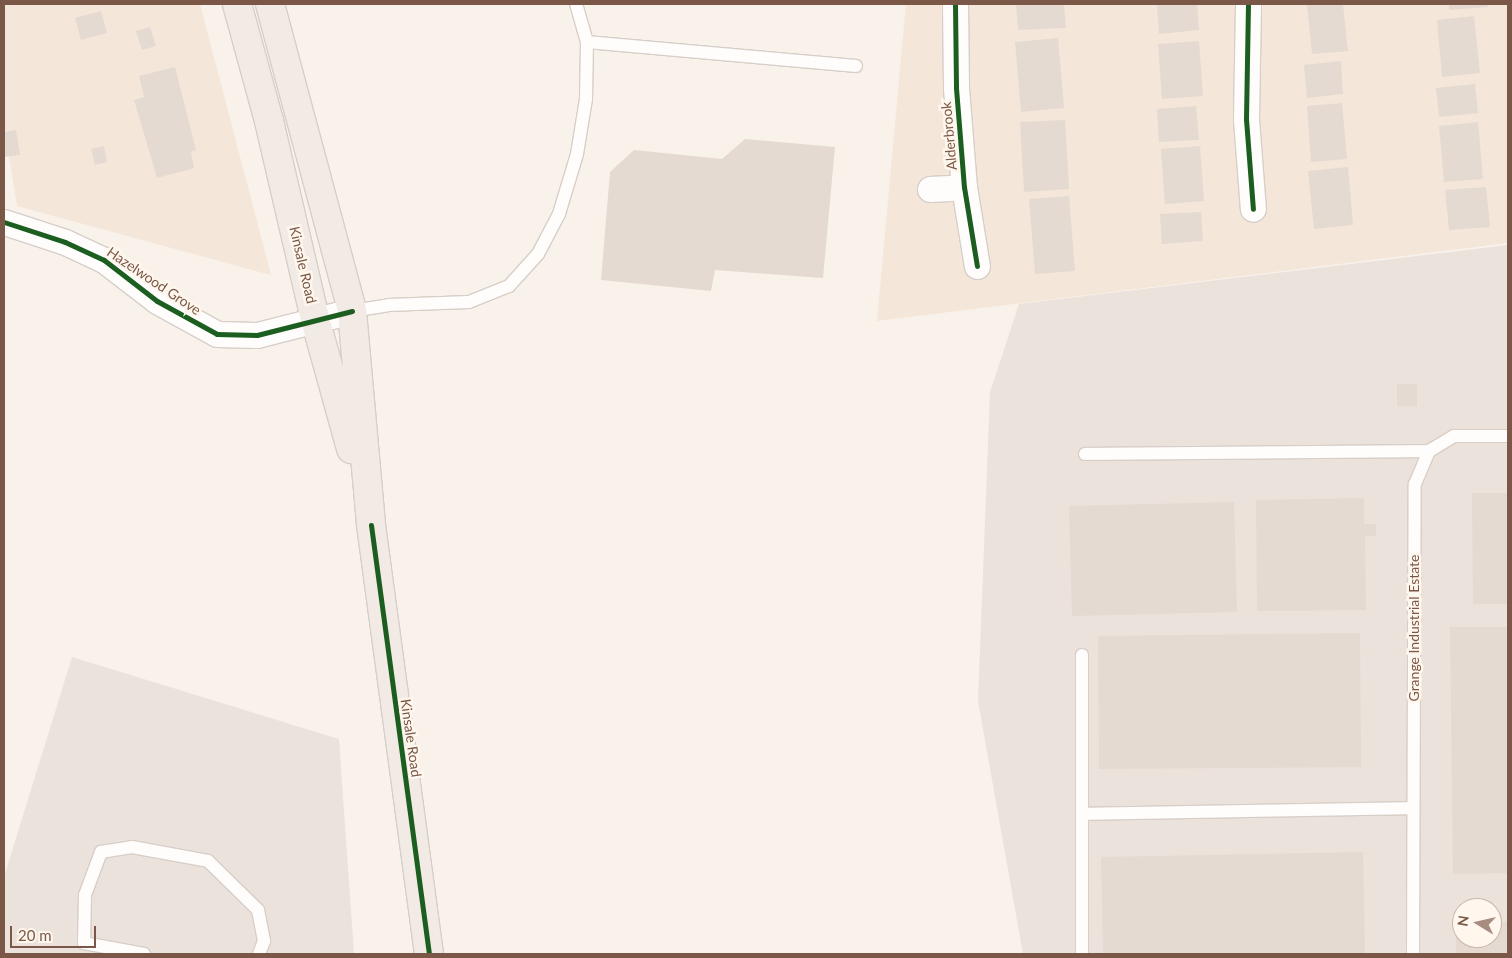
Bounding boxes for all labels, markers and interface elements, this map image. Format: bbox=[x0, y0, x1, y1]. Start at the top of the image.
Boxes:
street label: Alderbrook bbox=[938, 101, 960, 171]
street label: Kinsale Road bbox=[286, 225, 320, 305]
street label: Hazelwood Grove bbox=[104, 243, 204, 319]
street label: Grange Industrial Estate bbox=[1406, 555, 1422, 701]
street label: Kinsale Road bbox=[397, 698, 425, 778]
north arrow bbox=[1452, 898, 1502, 948]
text: N bbox=[1453, 914, 1472, 927]
scale bar bbox=[12, 916, 99, 948]
text: 20 m bbox=[18, 926, 52, 944]

